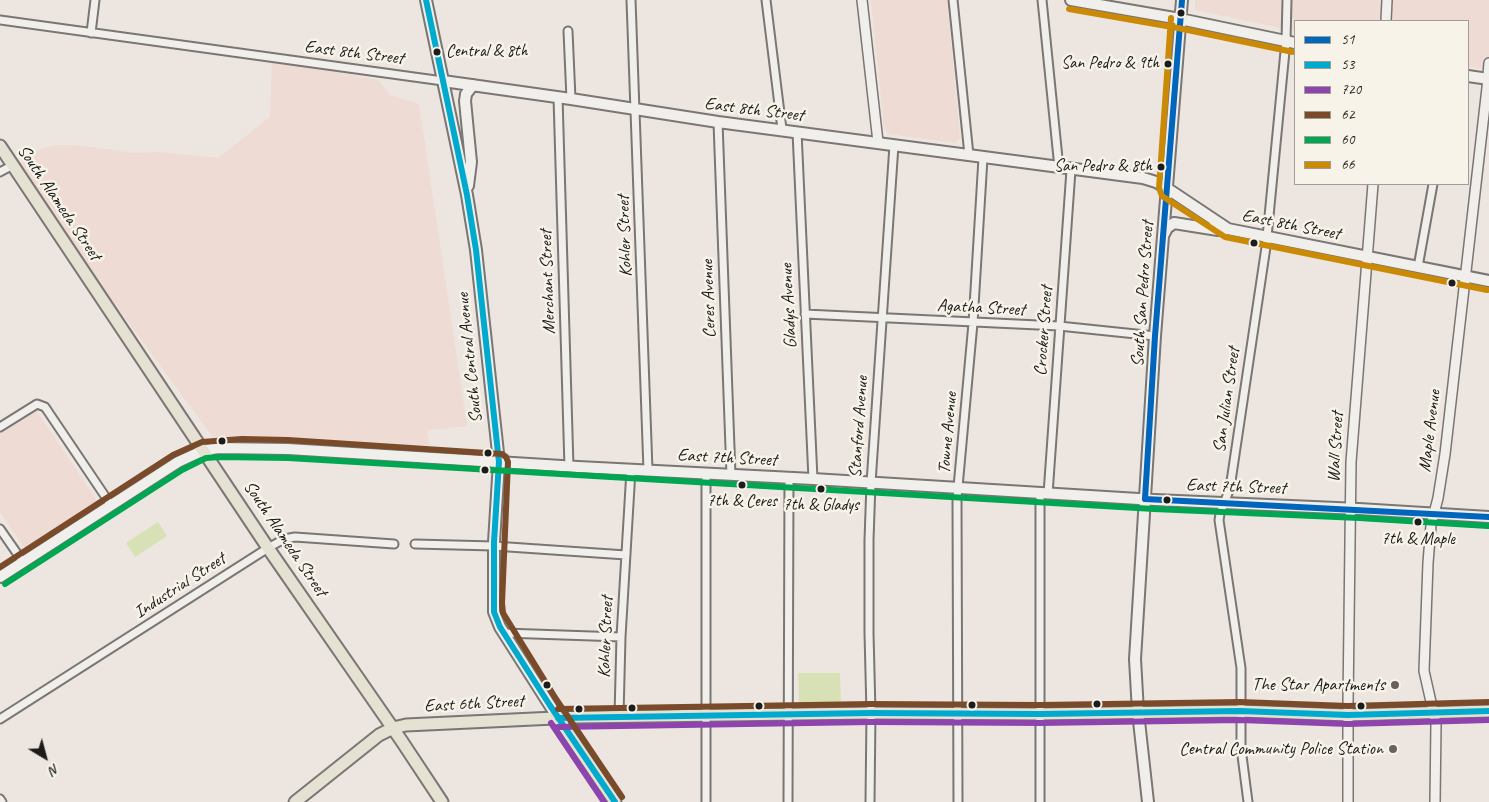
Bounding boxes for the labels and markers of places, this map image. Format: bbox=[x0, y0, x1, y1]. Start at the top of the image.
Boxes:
unlabelled marker bbox=[1176, 8, 1186, 18]
place label: Central & 8th bbox=[446, 42, 527, 62]
marker: Central & 8th bbox=[432, 47, 442, 57]
place label: San Pedro & 9th bbox=[1061, 54, 1159, 74]
marker: San Pedro & 9th bbox=[1163, 59, 1173, 69]
place label: San Pedro & 8th bbox=[1054, 157, 1152, 177]
marker: San Pedro & 8th bbox=[1156, 162, 1166, 172]
unlabelled marker bbox=[1249, 238, 1259, 248]
unlabelled marker bbox=[1447, 278, 1457, 288]
unlabelled marker bbox=[217, 436, 227, 446]
unlabelled marker bbox=[483, 448, 493, 458]
unlabelled marker bbox=[480, 465, 490, 475]
marker: 7th & Ceres bbox=[737, 480, 747, 490]
marker: 7th & Gladys bbox=[816, 484, 826, 494]
place label: 7th & Ceres bbox=[707, 492, 777, 512]
unlabelled marker bbox=[1162, 495, 1172, 505]
place label: 7th & Gladys bbox=[783, 496, 859, 516]
marker: 7th & Maple bbox=[1413, 517, 1423, 527]
place label: 7th & Maple bbox=[1381, 530, 1455, 550]
place label: The Star Apartments bbox=[1252, 674, 1385, 696]
marker: The Star Apartments bbox=[1389, 679, 1401, 691]
unlabelled marker bbox=[542, 680, 552, 690]
unlabelled marker bbox=[1092, 699, 1102, 709]
unlabelled marker bbox=[967, 700, 977, 710]
unlabelled marker bbox=[754, 701, 764, 711]
unlabelled marker bbox=[1356, 701, 1366, 711]
unlabelled marker bbox=[627, 703, 637, 713]
unlabelled marker bbox=[574, 704, 584, 714]
place label: Central Community Police Station bbox=[1179, 738, 1383, 760]
marker: Central Community Police Station bbox=[1387, 743, 1399, 755]

